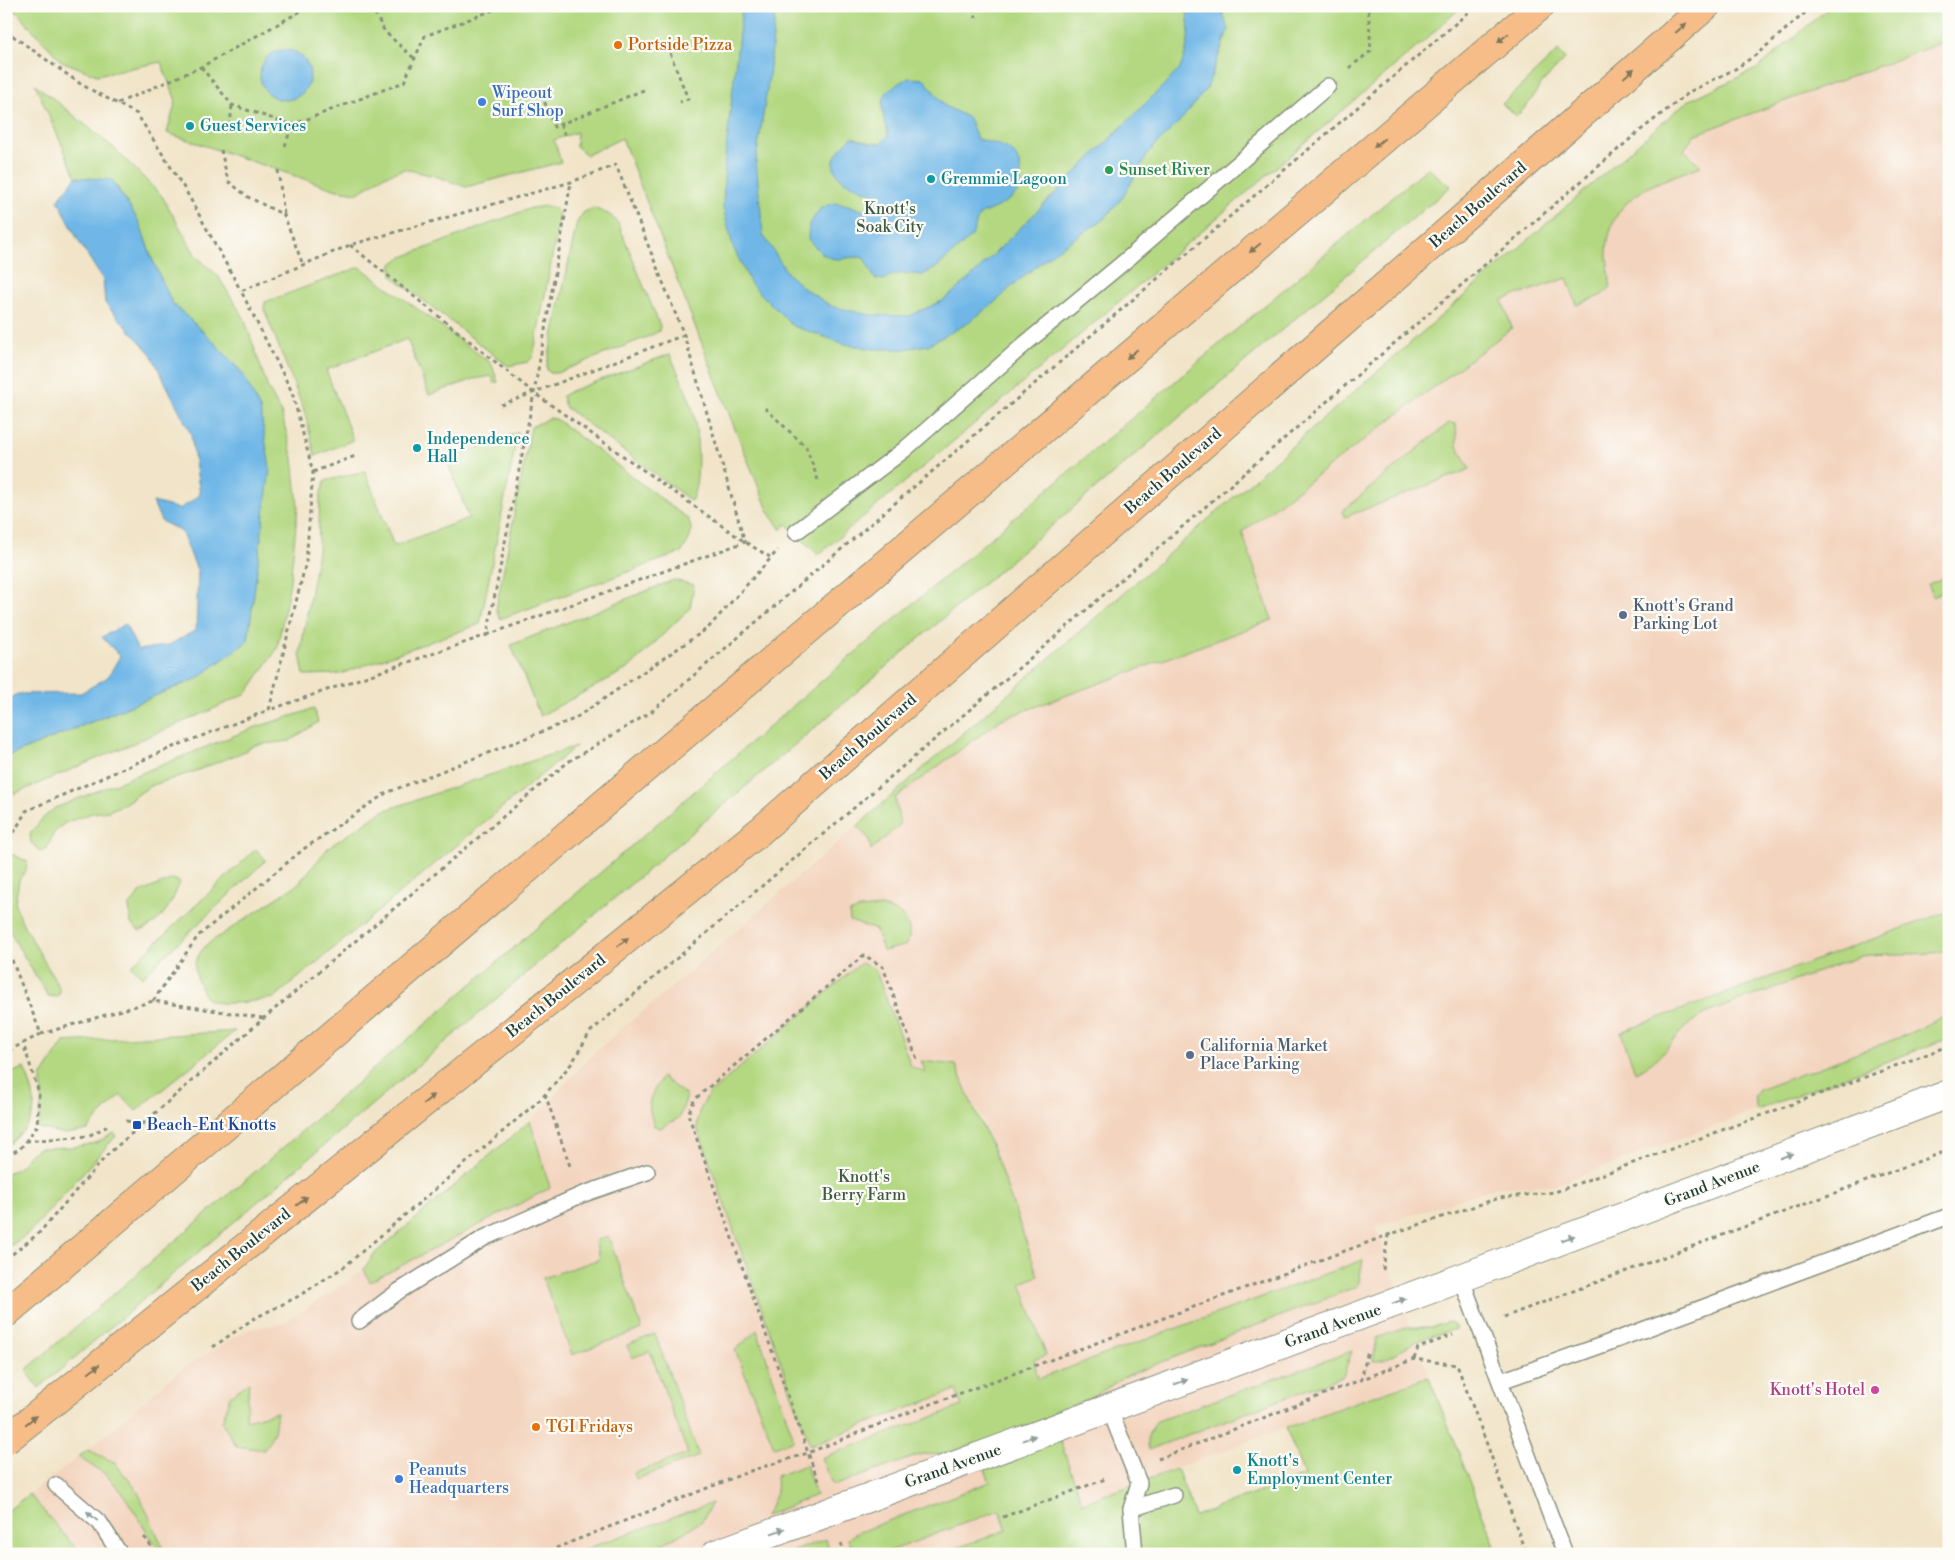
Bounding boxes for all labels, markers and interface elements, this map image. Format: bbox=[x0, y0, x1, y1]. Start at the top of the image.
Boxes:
one-way arrow bbox=[1675, 22, 1687, 34]
one-way arrow bbox=[1497, 32, 1509, 43]
place label: Portside Pizza bbox=[628, 35, 733, 55]
marker: Portside Pizza bbox=[612, 39, 624, 51]
one-way arrow bbox=[1623, 67, 1635, 79]
place label: Wipeout Surf Shop bbox=[491, 83, 564, 121]
marker: Wipeout Surf Shop bbox=[476, 96, 488, 108]
place label: Guest Services bbox=[200, 116, 306, 136]
marker: Guest Services bbox=[184, 120, 196, 132]
one-way arrow bbox=[1373, 137, 1385, 148]
street label: Beach Boulevard bbox=[1425, 157, 1531, 253]
place label: Sunset River bbox=[1119, 160, 1210, 180]
marker: Sunset River bbox=[1103, 164, 1115, 176]
place label: Gremmie Lagoon bbox=[941, 169, 1067, 189]
marker: Gremmie Lagoon bbox=[925, 173, 937, 185]
park label: Knott's Soak City bbox=[856, 199, 924, 237]
one-way arrow bbox=[1249, 243, 1262, 254]
one-way arrow bbox=[1125, 348, 1138, 359]
street label: Beach Boulevard bbox=[1120, 423, 1226, 519]
place label: Independence Hall bbox=[427, 429, 530, 467]
marker: Independence Hall bbox=[411, 442, 423, 454]
place label: Knott's Grand Parking Lot bbox=[1633, 596, 1734, 634]
marker: Knott's Grand Parking Lot bbox=[1617, 609, 1629, 621]
street label: Beach Boulevard bbox=[815, 689, 921, 785]
one-way arrow bbox=[616, 936, 629, 947]
street label: Beach Boulevard bbox=[501, 950, 610, 1043]
place label: California Market Place Parking bbox=[1200, 1036, 1328, 1074]
marker: California Market Place Parking bbox=[1184, 1049, 1196, 1061]
one-way arrow bbox=[422, 1094, 435, 1105]
place label: Beach-Ent Knotts bbox=[146, 1115, 276, 1135]
marker: Beach-Ent Knotts bbox=[131, 1119, 143, 1131]
one-way arrow bbox=[1778, 1152, 1793, 1160]
street label: Grand Avenue bbox=[1661, 1156, 1763, 1212]
park label: Knott's Berry Farm bbox=[821, 1167, 906, 1205]
one-way arrow bbox=[295, 1196, 308, 1207]
street label: Beach Boulevard bbox=[186, 1204, 295, 1297]
one-way arrow bbox=[1561, 1234, 1576, 1242]
one-way arrow bbox=[1392, 1297, 1407, 1305]
street label: Grand Avenue bbox=[1282, 1299, 1384, 1353]
one-way arrow bbox=[87, 1364, 100, 1375]
one-way arrow bbox=[1174, 1378, 1189, 1386]
place label: Knott's Hotel bbox=[1770, 1380, 1865, 1400]
marker: Knott's Hotel bbox=[1869, 1384, 1881, 1396]
one-way arrow bbox=[24, 1415, 37, 1426]
place label: TGI Fridays bbox=[546, 1417, 633, 1437]
marker: TGI Fridays bbox=[530, 1421, 542, 1433]
one-way arrow bbox=[1022, 1434, 1037, 1442]
street label: Grand Avenue bbox=[902, 1439, 1004, 1493]
place label: Knott's Employment Center bbox=[1247, 1451, 1392, 1489]
place label: Peanuts Headquarters bbox=[409, 1460, 509, 1498]
marker: Knott's Employment Center bbox=[1231, 1464, 1243, 1476]
marker: Peanuts Headquarters bbox=[393, 1473, 405, 1485]
one-way arrow bbox=[86, 1510, 98, 1522]
one-way arrow bbox=[771, 1527, 786, 1535]

